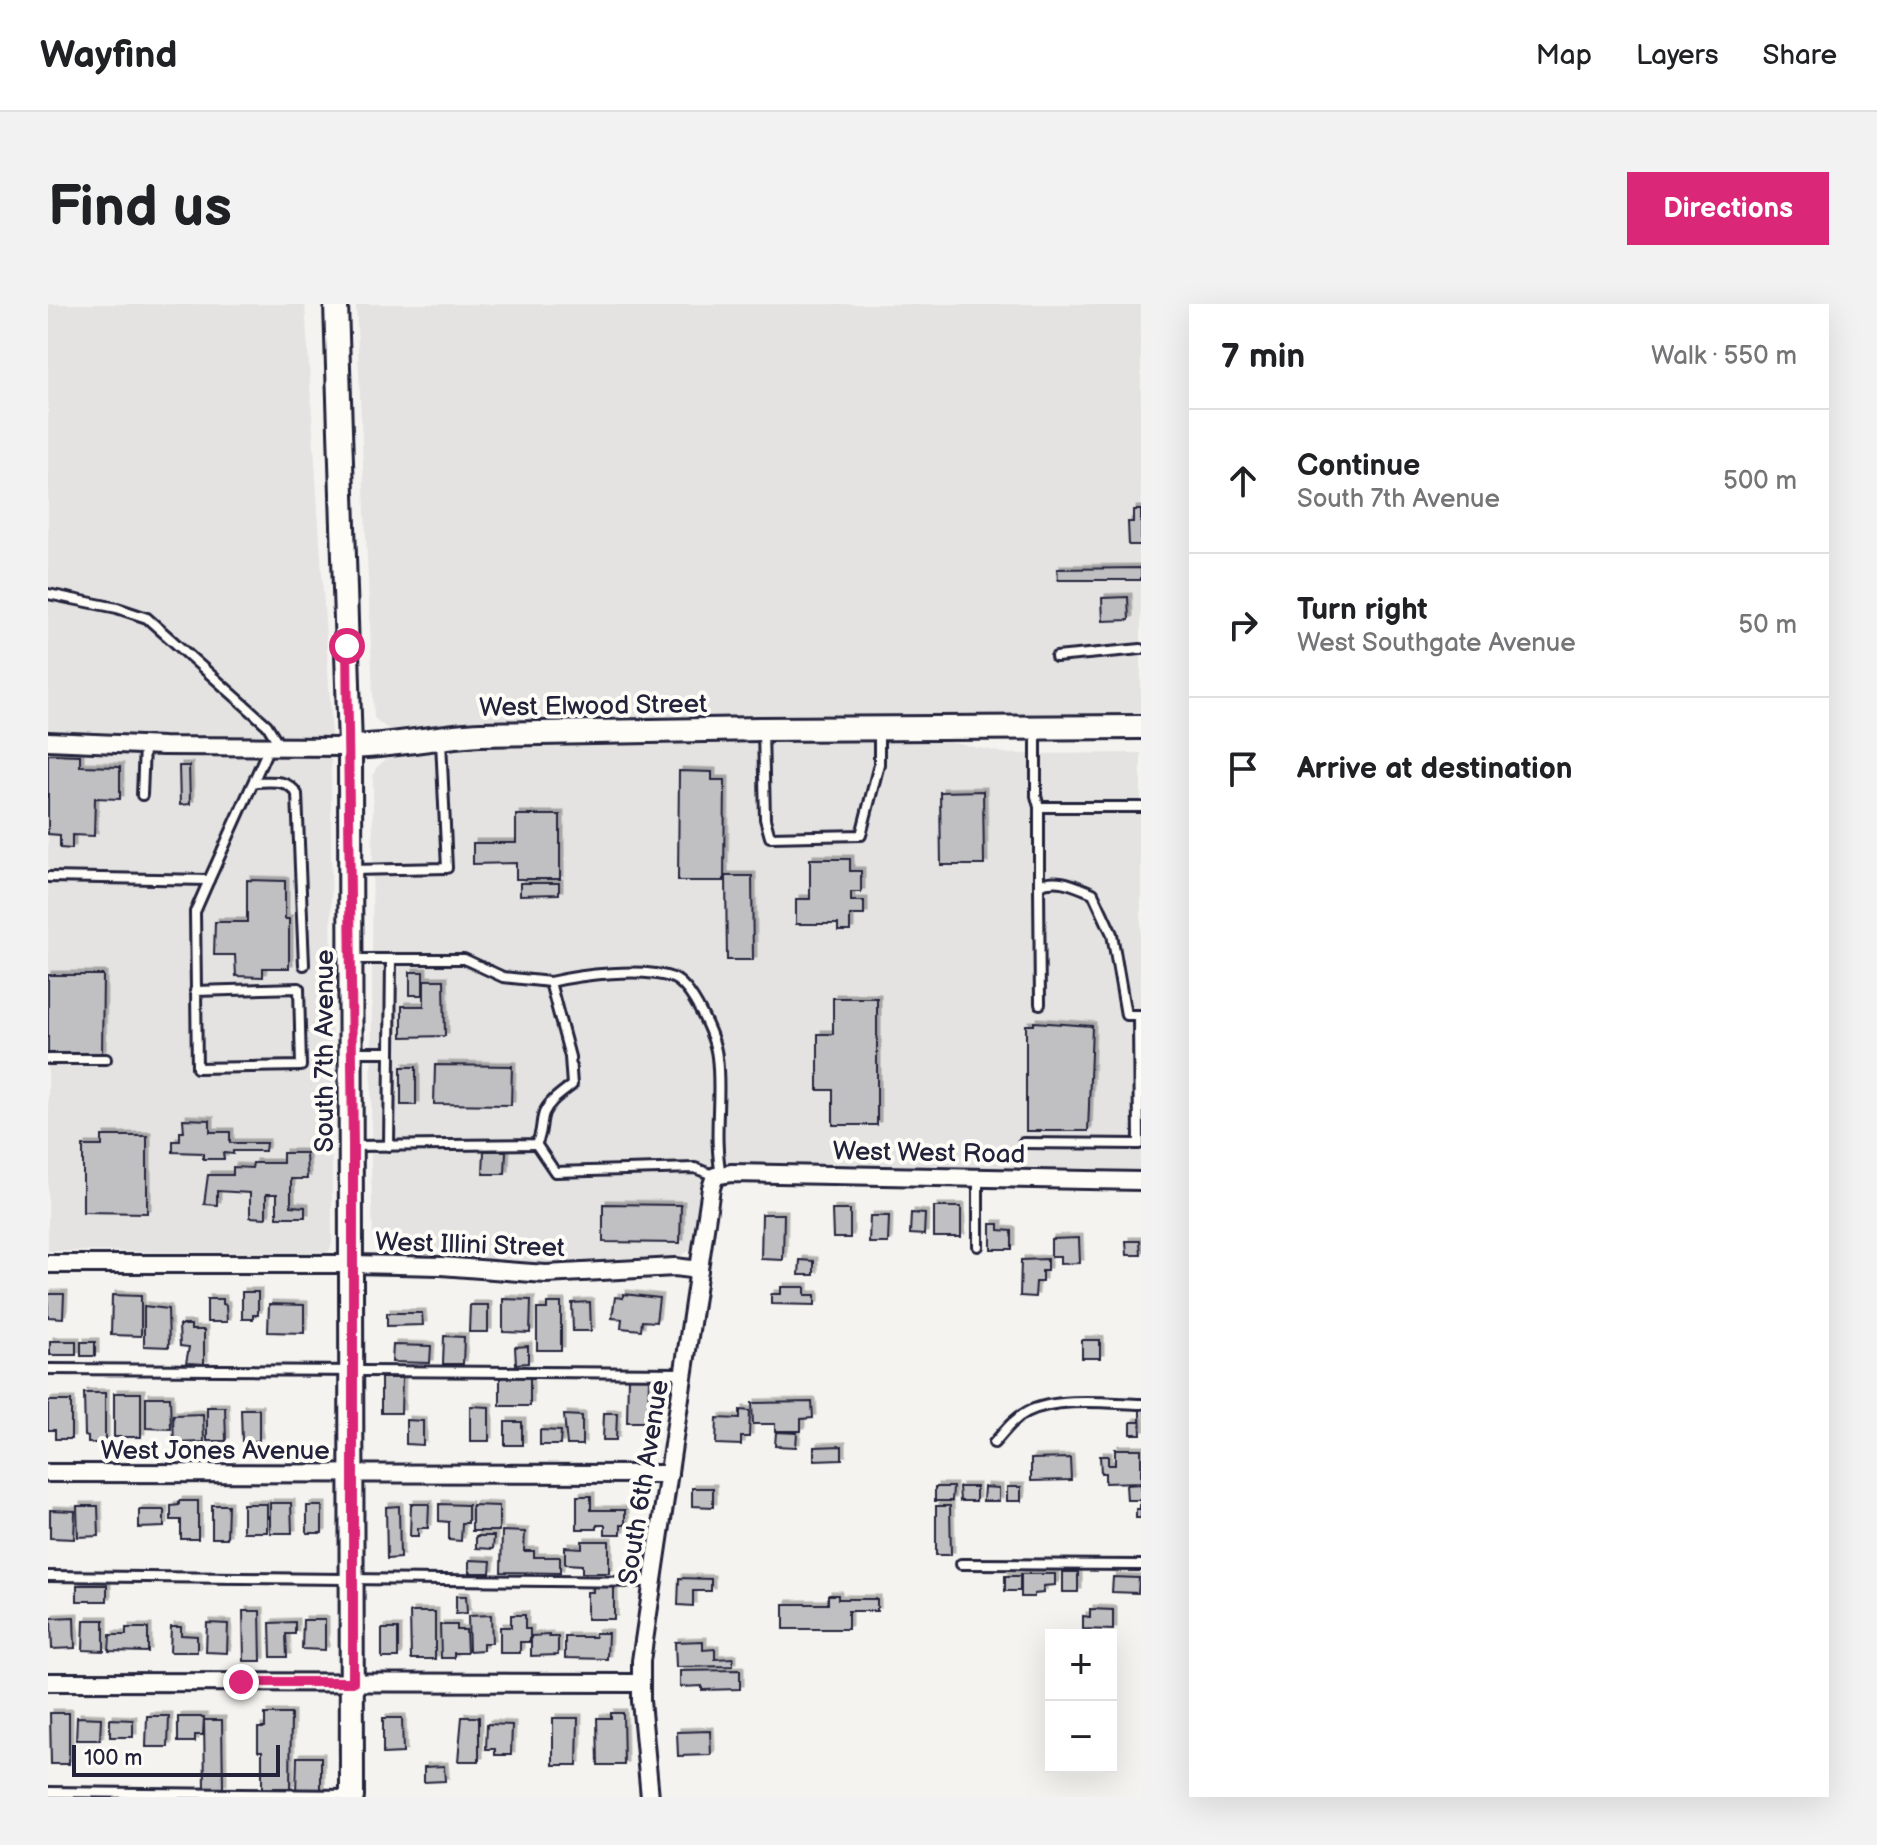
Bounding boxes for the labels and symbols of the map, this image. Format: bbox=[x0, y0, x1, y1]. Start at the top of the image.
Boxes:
route start bbox=[329, 628, 365, 664]
street label: West Elwood Street bbox=[479, 689, 707, 724]
street label: South 7th Avenue bbox=[310, 950, 341, 1152]
street label: West West Road bbox=[832, 1136, 1026, 1171]
street label: West Illini Street bbox=[375, 1227, 565, 1264]
street label: South 6th Avenue bbox=[613, 1378, 676, 1587]
street label: West Jones Avenue bbox=[100, 1436, 330, 1467]
route end bbox=[223, 1664, 259, 1700]
scale bar bbox=[72, 1741, 280, 1777]

